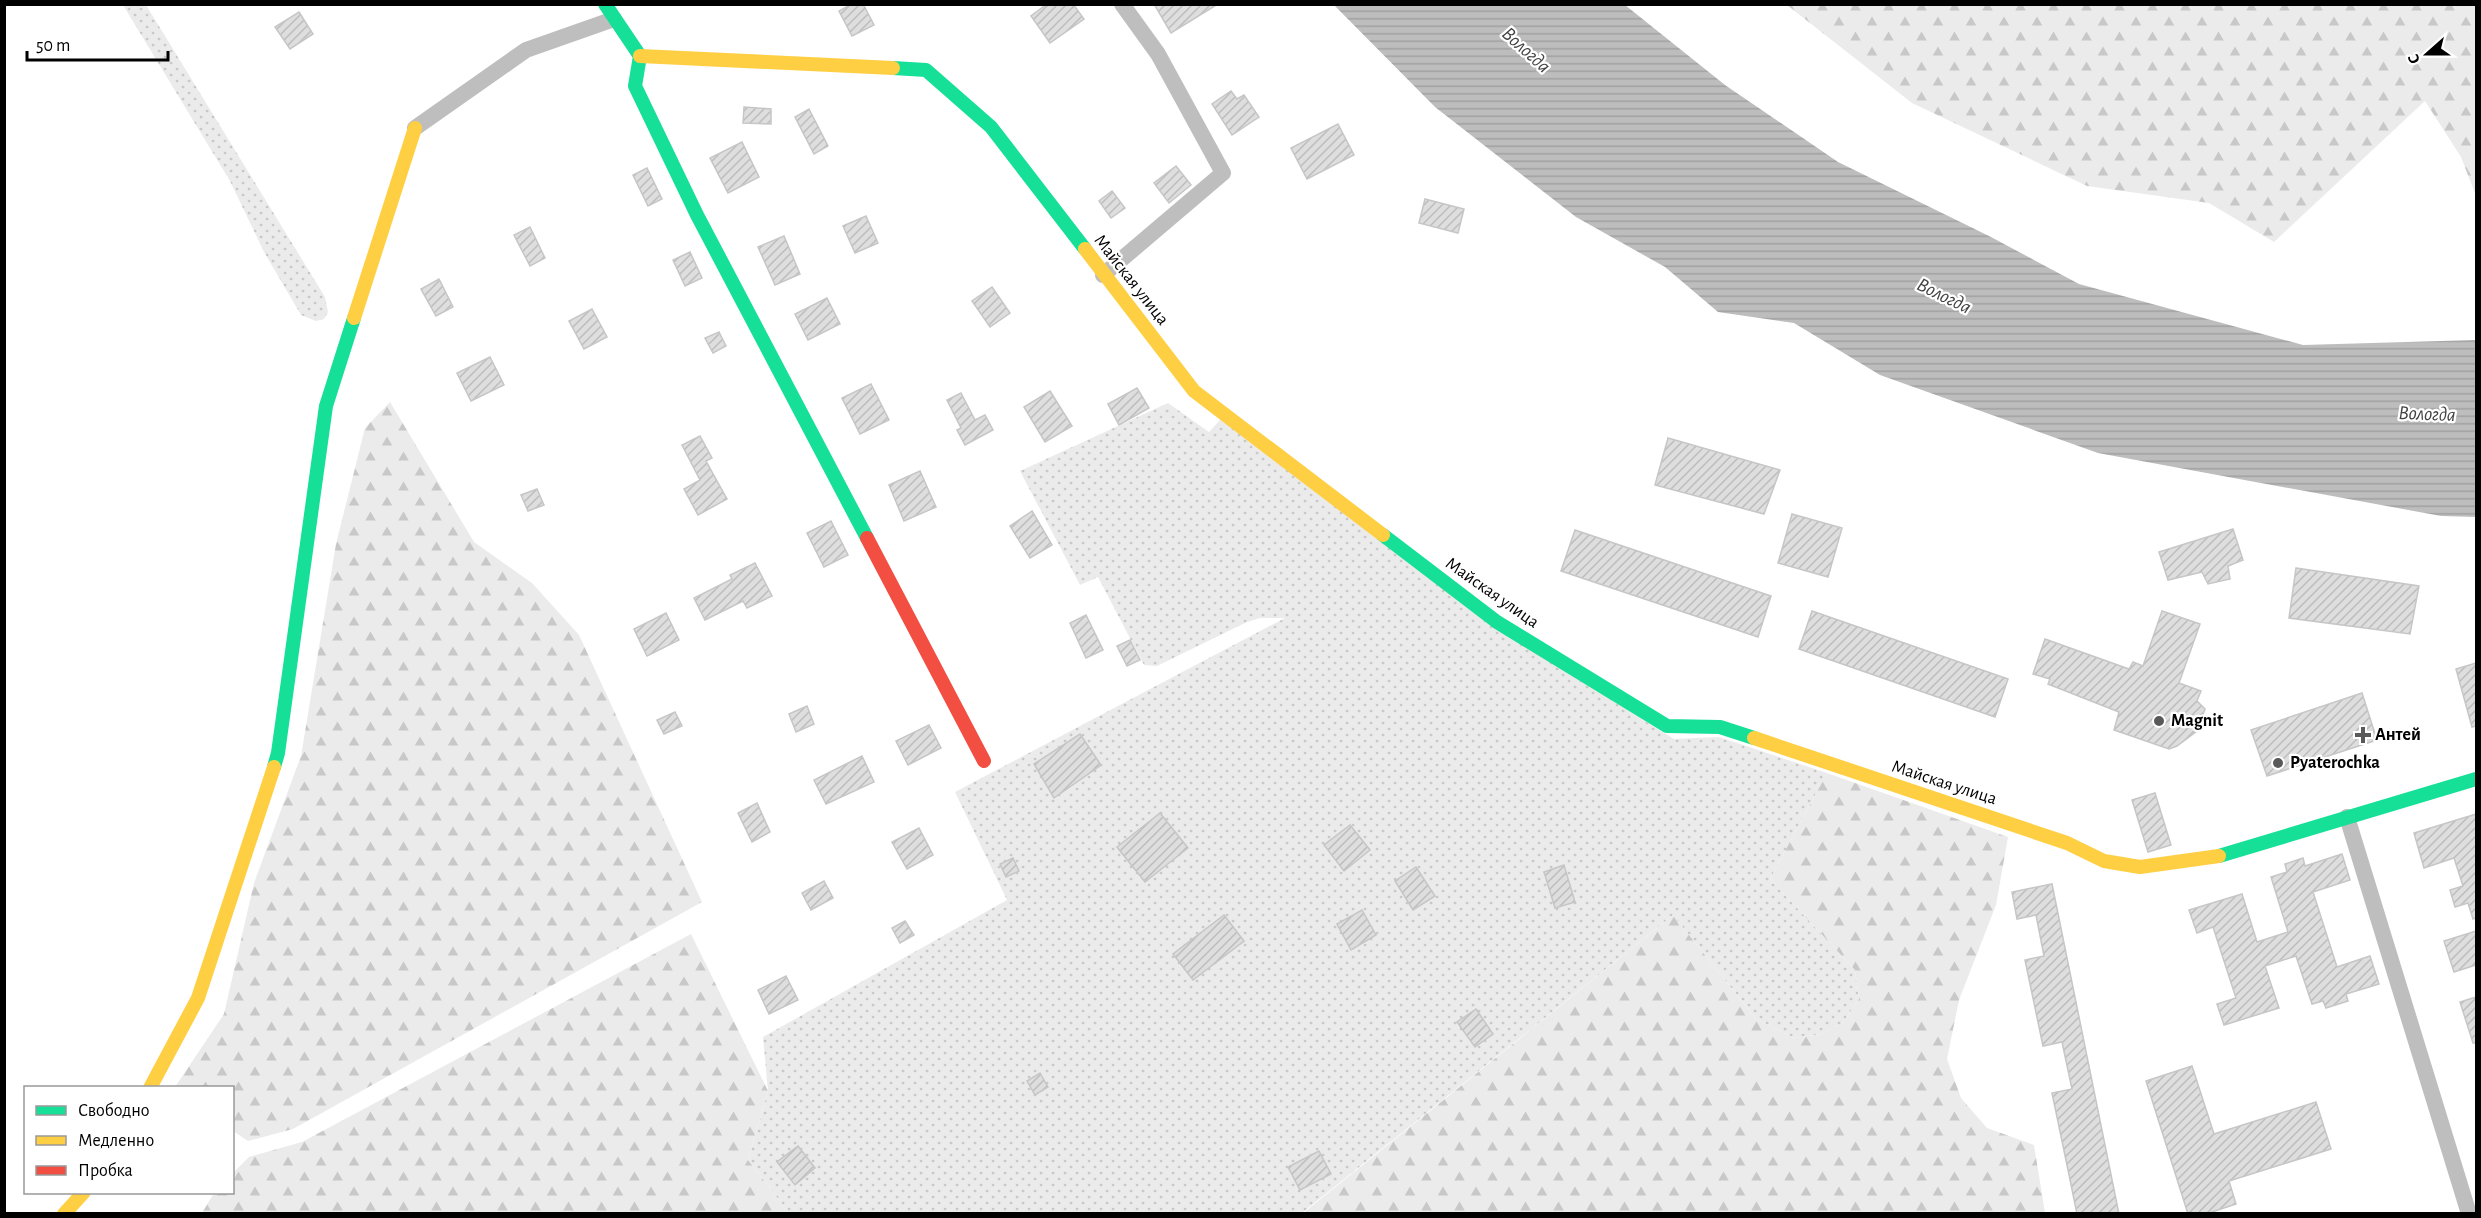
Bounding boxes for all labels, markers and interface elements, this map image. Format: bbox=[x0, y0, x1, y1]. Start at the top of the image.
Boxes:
water label: Вологда bbox=[1498, 23, 1554, 77]
scale bar bbox=[27, 24, 168, 62]
north arrow bbox=[2397, 24, 2457, 84]
text: 50 m bbox=[36, 37, 70, 55]
text: С bbox=[2405, 52, 2423, 66]
street label: Майская улица bbox=[1090, 231, 1172, 329]
water label: Вологда bbox=[1914, 274, 1974, 318]
water label: Вологда bbox=[2398, 403, 2456, 425]
street label: Майская улица bbox=[1442, 554, 1542, 632]
place label: Magnit bbox=[2171, 712, 2223, 730]
marker: Magnit bbox=[2152, 714, 2166, 728]
place label: Антей bbox=[2375, 726, 2421, 744]
marker: Антей bbox=[2356, 728, 2370, 742]
place label: Pyaterochka bbox=[2290, 754, 2380, 772]
marker: Pyaterochka bbox=[2271, 756, 2285, 770]
street label: Майская улица bbox=[1889, 758, 1999, 808]
legend bbox=[24, 1086, 234, 1194]
text: Свободно bbox=[78, 1101, 150, 1120]
text: Медленно bbox=[78, 1132, 154, 1150]
text: Пробка bbox=[78, 1161, 133, 1180]

